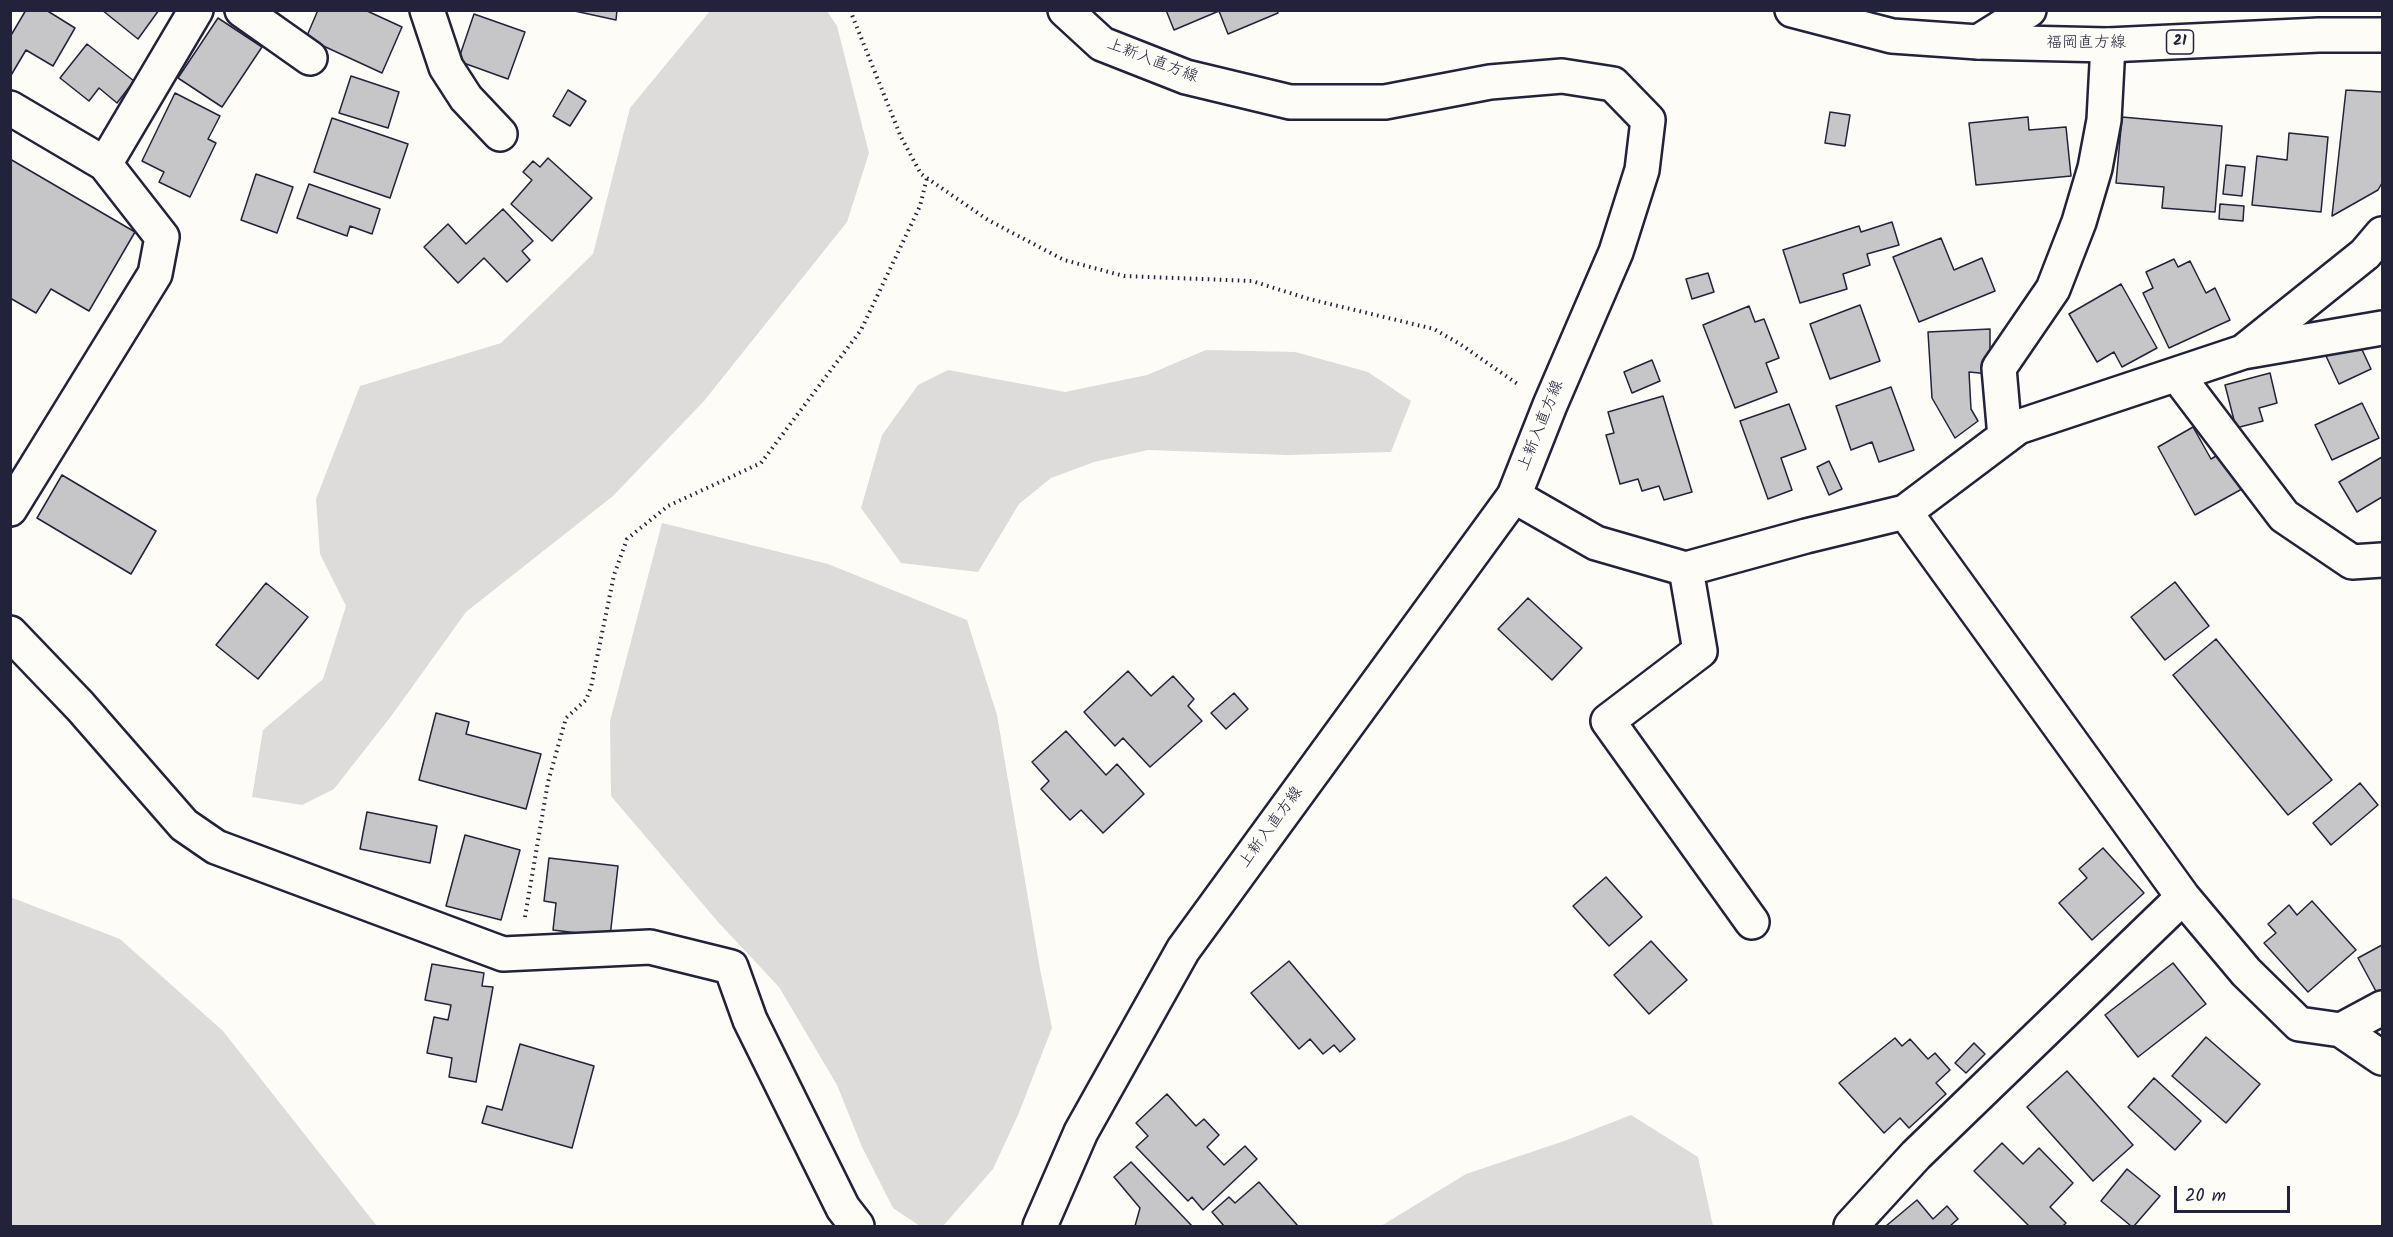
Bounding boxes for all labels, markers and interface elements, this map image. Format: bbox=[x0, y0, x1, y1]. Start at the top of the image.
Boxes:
road number: 21 bbox=[2166, 30, 2194, 54]
street label: 福岡直方線 bbox=[2046, 34, 2126, 54]
street label: 上新入直方線 bbox=[1104, 36, 1200, 88]
street label: 上新入直方線 bbox=[1515, 378, 1569, 474]
street label: 上新入直方線 bbox=[1236, 784, 1308, 872]
scale bar bbox=[2177, 1174, 2292, 1212]
text: 20 m bbox=[2185, 1182, 2226, 1211]

